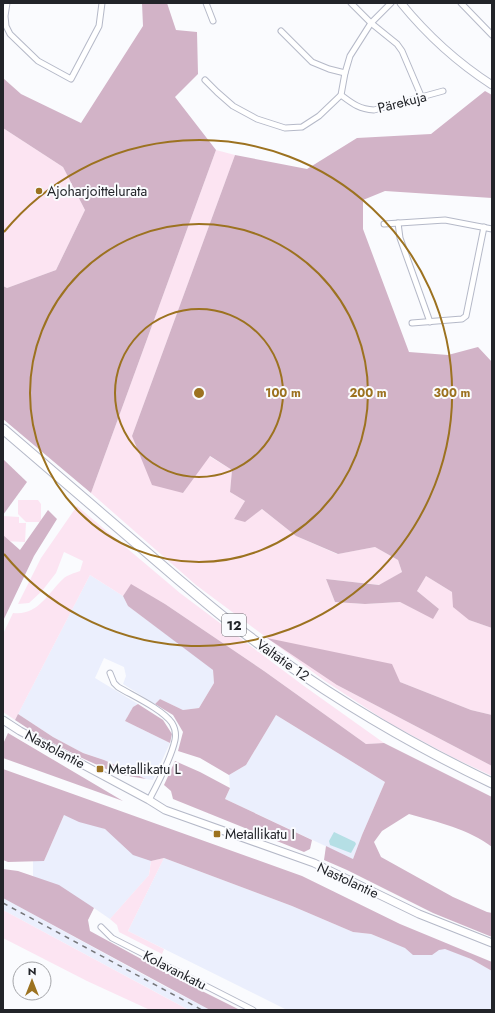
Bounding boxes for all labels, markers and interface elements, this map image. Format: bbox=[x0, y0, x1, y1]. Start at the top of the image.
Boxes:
street label: Pärekuja bbox=[375, 86, 429, 118]
place label: Ajoharjoittelurata bbox=[47, 181, 147, 201]
marker: Ajoharjoittelurata bbox=[34, 186, 44, 196]
text: 100 m bbox=[265, 384, 301, 402]
text: 200 m bbox=[349, 384, 387, 402]
text: 300 m bbox=[434, 384, 471, 402]
centre of rings bbox=[192, 386, 206, 400]
road number: 12 bbox=[222, 614, 246, 636]
street label: Valtatie 12 bbox=[252, 634, 314, 686]
street label: Nastolantie bbox=[21, 725, 89, 773]
place label: Metallikatu L bbox=[108, 759, 182, 779]
marker: Metallikatu L bbox=[95, 764, 105, 774]
place label: Metallikatu I bbox=[225, 824, 295, 844]
marker: Metallikatu I bbox=[212, 829, 222, 839]
street label: Nastolantie bbox=[314, 857, 382, 903]
street label: Kolavankatu bbox=[140, 945, 210, 995]
north arrow bbox=[12, 961, 52, 1001]
text: N bbox=[28, 963, 36, 979]

